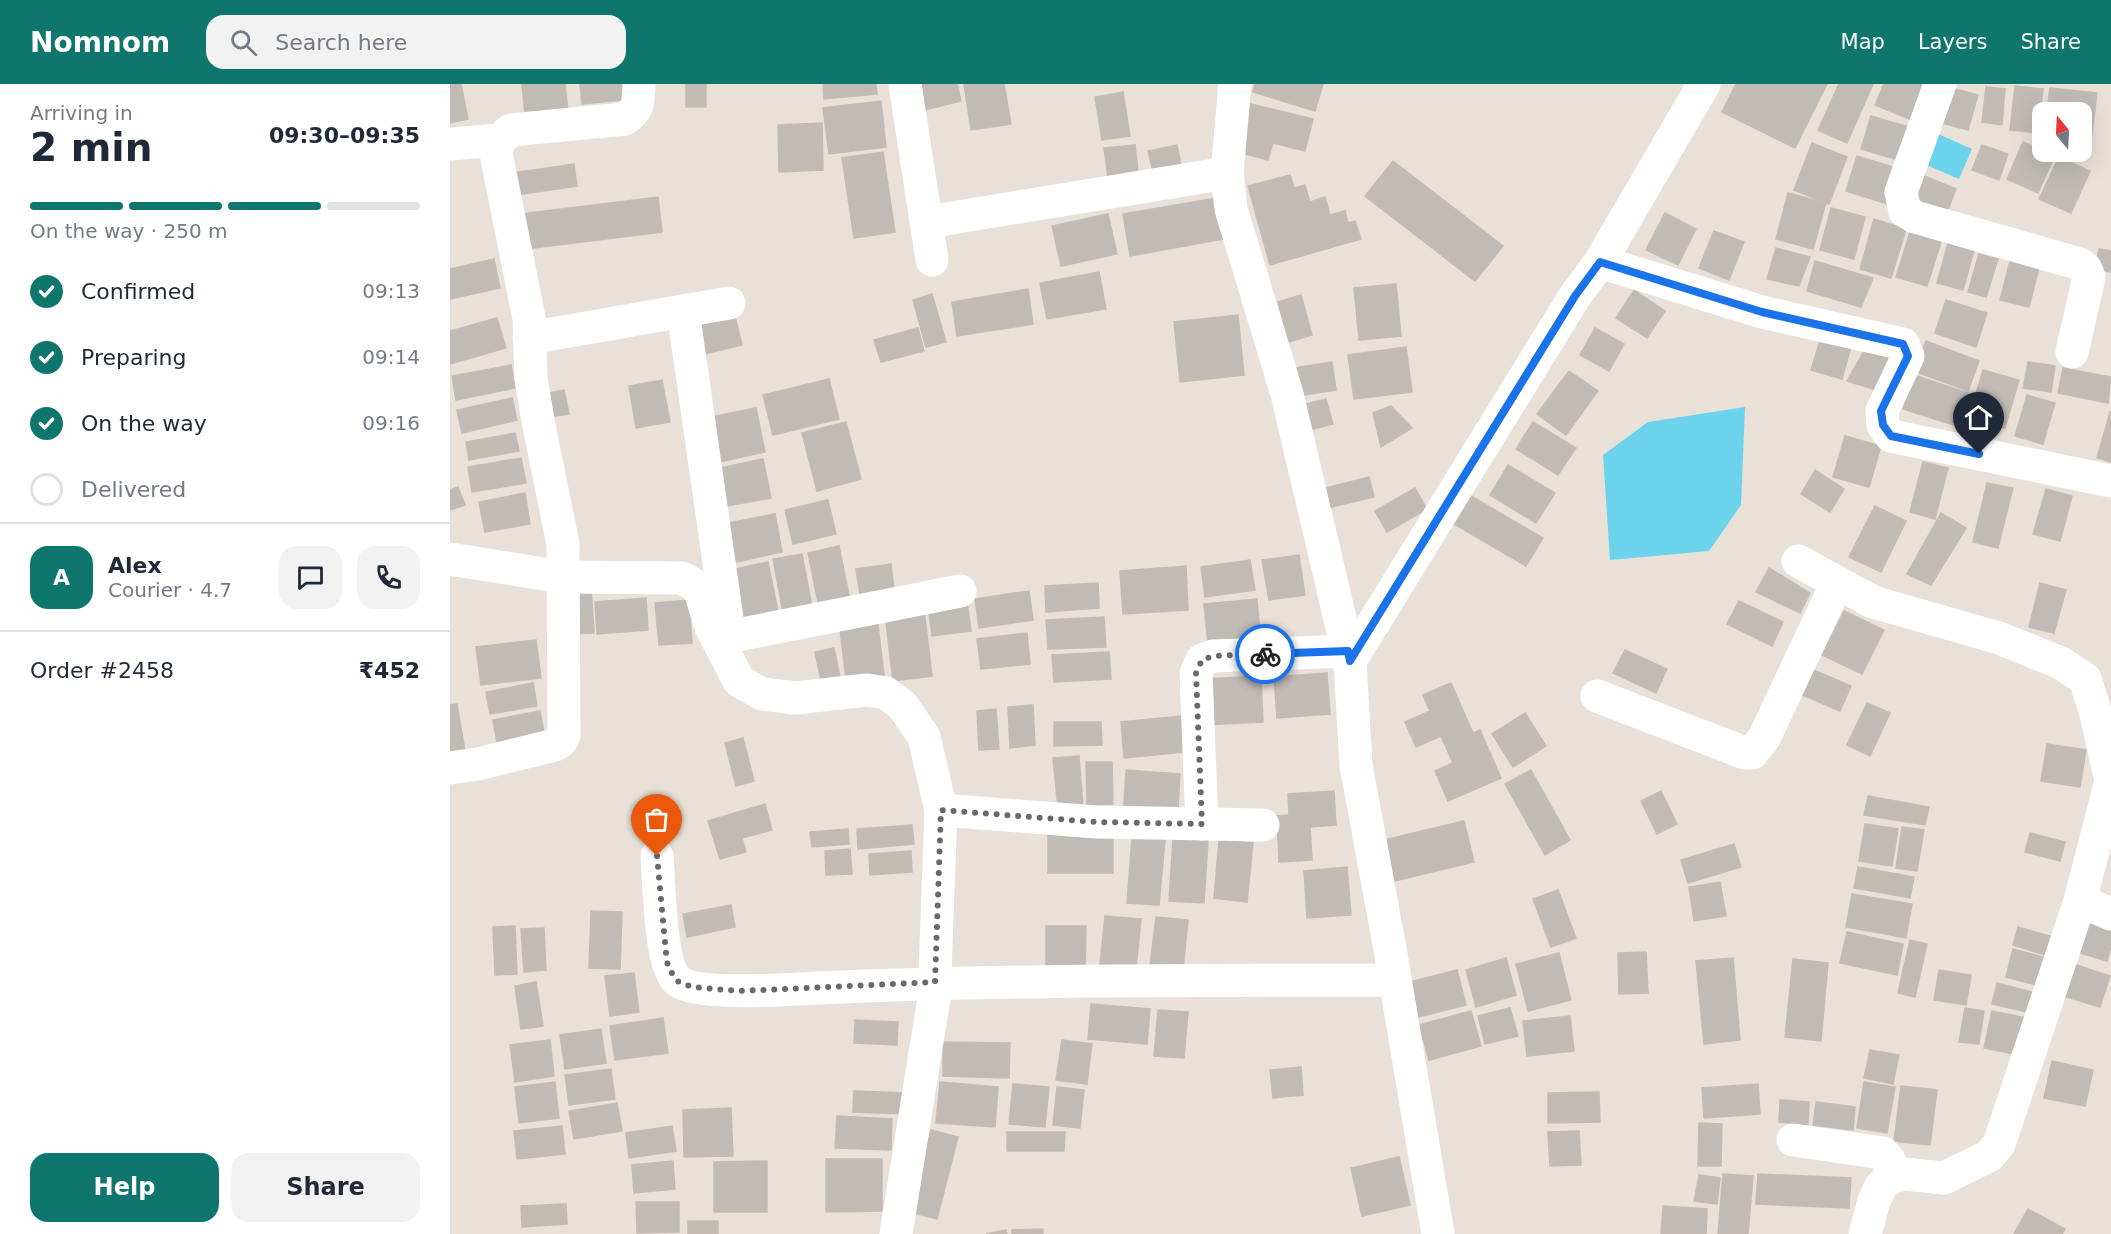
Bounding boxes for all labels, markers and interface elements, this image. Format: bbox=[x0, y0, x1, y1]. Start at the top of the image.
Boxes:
search box bbox=[206, 15, 626, 69]
text: Nomnom bbox=[30, 26, 170, 59]
icon: search bbox=[227, 26, 260, 59]
text: Search here bbox=[275, 30, 407, 55]
text: Map bbox=[1841, 30, 1885, 54]
text: Layers bbox=[1918, 30, 1987, 54]
text: Share bbox=[2020, 30, 2081, 54]
text: Arriving in bbox=[30, 101, 133, 125]
north arrow bbox=[2032, 102, 2092, 162]
map controls bbox=[2032, 102, 2092, 162]
text: 09:30–09:35 bbox=[269, 123, 420, 148]
text: 2 min bbox=[30, 125, 152, 170]
text: On the way · 250 m bbox=[30, 219, 228, 243]
icon: check bbox=[30, 275, 63, 308]
text: Confirmed bbox=[81, 279, 195, 304]
text: 09:13 bbox=[362, 279, 420, 303]
icon: check bbox=[30, 341, 63, 374]
text: Preparing bbox=[81, 345, 187, 370]
text: 09:14 bbox=[362, 345, 420, 369]
pin bbox=[1953, 392, 2004, 454]
icon: home bbox=[1962, 401, 1995, 434]
icon: check bbox=[30, 407, 63, 440]
text: On the way bbox=[81, 411, 207, 436]
text: 09:16 bbox=[362, 411, 420, 435]
text: Delivered bbox=[81, 477, 186, 502]
button: chat bbox=[279, 546, 342, 609]
button: phone bbox=[357, 546, 420, 609]
text: Alex bbox=[108, 553, 162, 578]
text: A bbox=[53, 565, 70, 590]
text: Courier · 4.7 bbox=[108, 578, 232, 602]
courier bbox=[1235, 624, 1295, 684]
icon: bike bbox=[1249, 638, 1282, 671]
text: Order #2458 bbox=[30, 658, 174, 683]
text: ₹452 bbox=[359, 658, 420, 683]
pin bbox=[631, 794, 682, 856]
icon: bag bbox=[640, 803, 673, 836]
button: Help bbox=[30, 1153, 219, 1222]
button: Share bbox=[231, 1153, 420, 1222]

